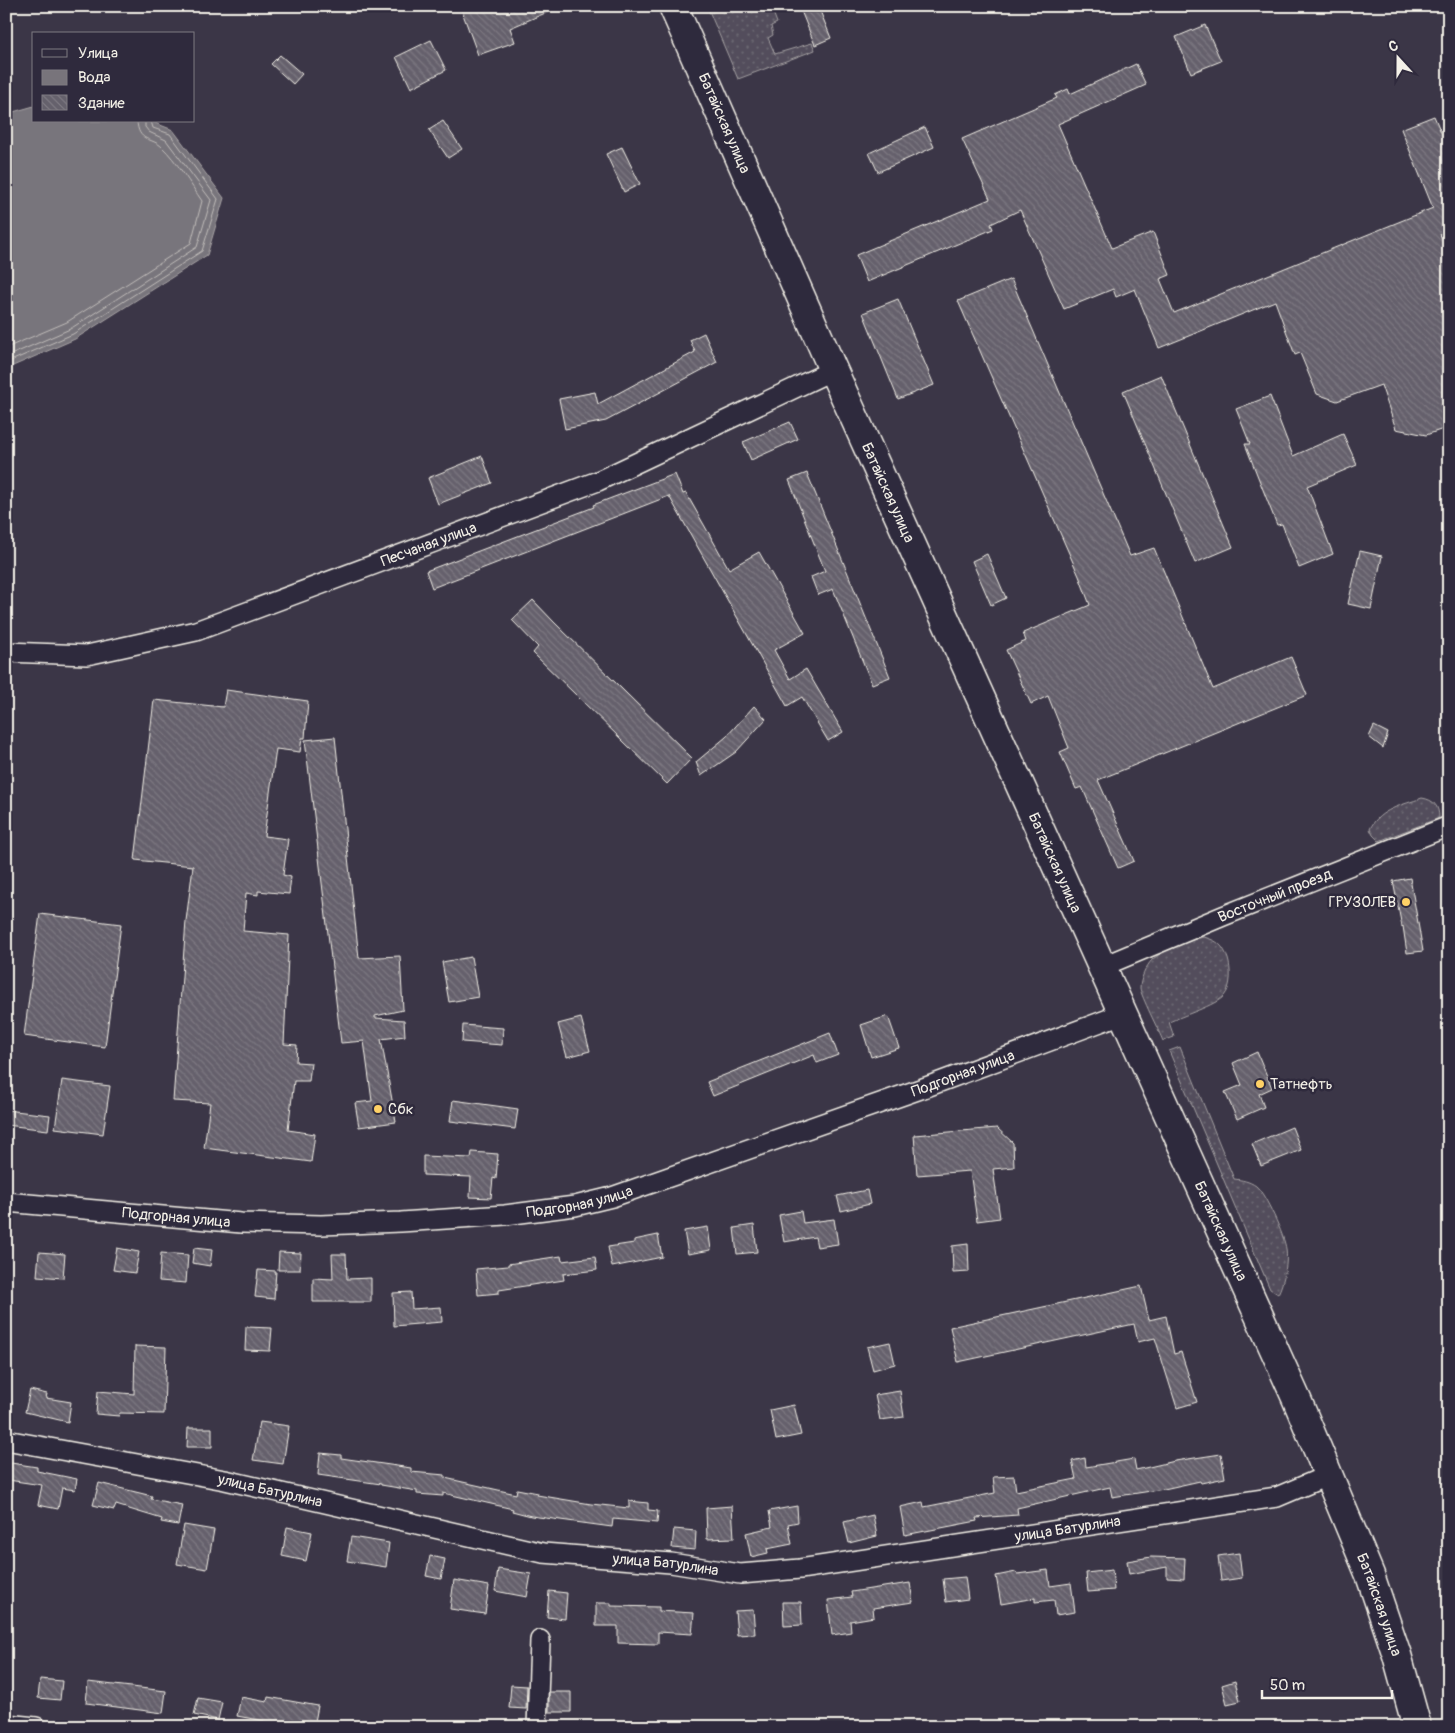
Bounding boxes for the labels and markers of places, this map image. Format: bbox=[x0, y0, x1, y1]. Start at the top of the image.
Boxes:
place label: ГРУЗОЛЕВ bbox=[1329, 893, 1396, 912]
marker: ГРУЗОЛЕВ bbox=[1400, 896, 1412, 908]
place label: Татнефть bbox=[1270, 1075, 1333, 1094]
marker: Татнефть bbox=[1254, 1078, 1266, 1090]
place label: Сбк bbox=[388, 1100, 414, 1119]
marker: Сбк bbox=[372, 1103, 384, 1115]

